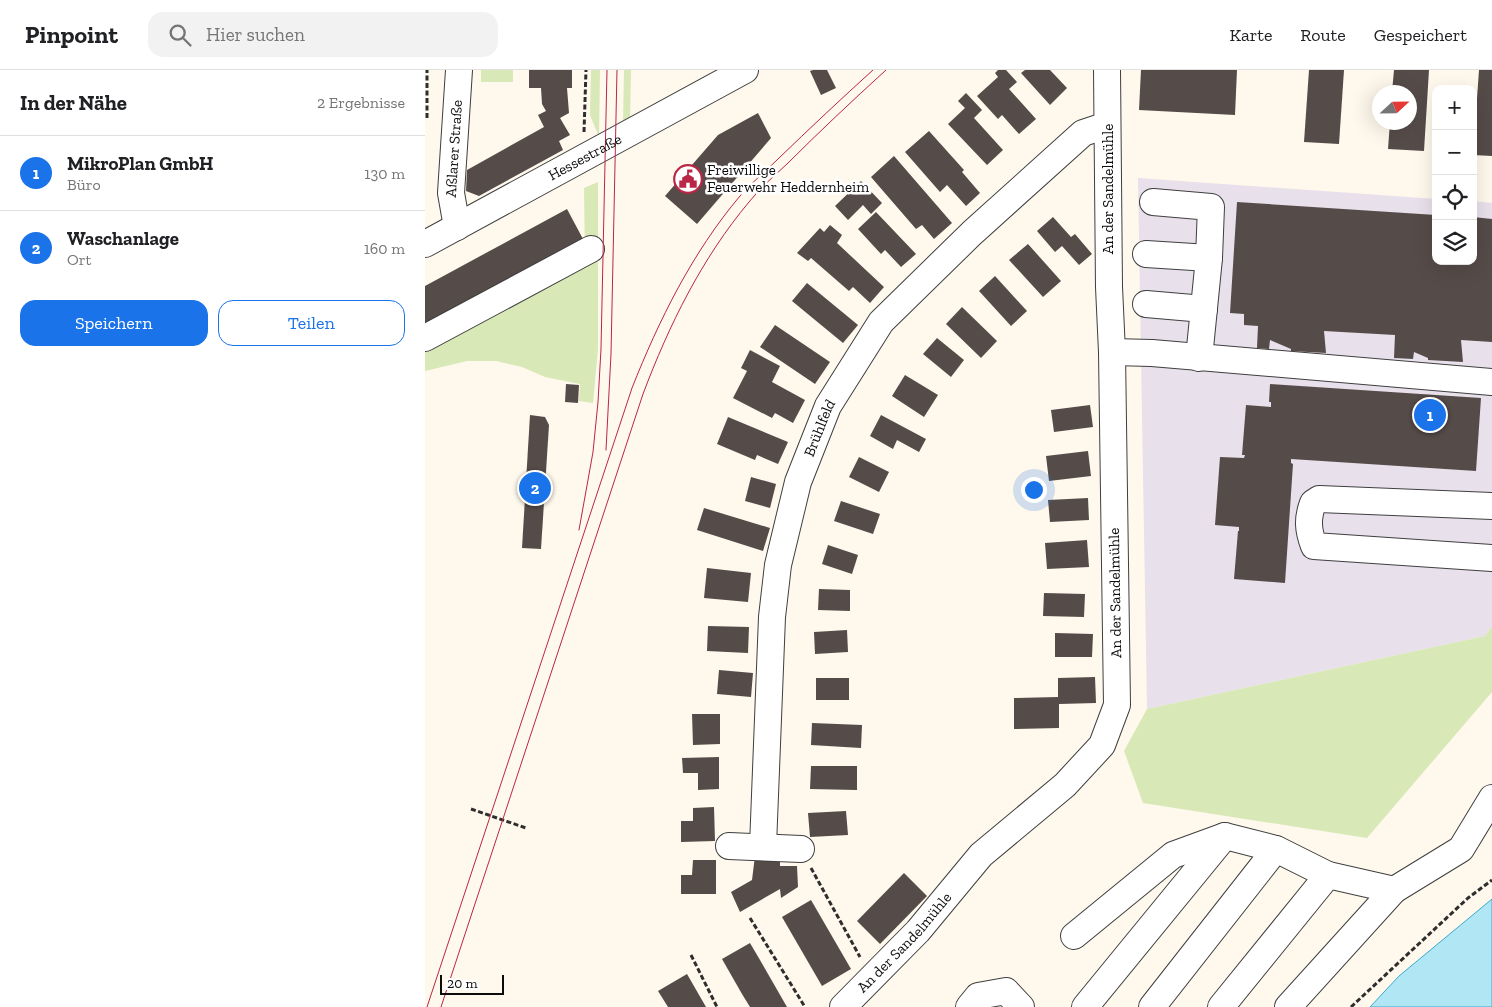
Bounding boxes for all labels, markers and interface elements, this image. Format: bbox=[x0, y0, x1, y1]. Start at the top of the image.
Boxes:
search box bbox=[148, 12, 498, 57]
text: Pinpoint bbox=[25, 20, 118, 49]
icon: search bbox=[166, 21, 194, 49]
text: Hier suchen bbox=[206, 23, 305, 46]
text: Karte bbox=[1229, 24, 1272, 46]
text: Route bbox=[1300, 24, 1346, 46]
text: Gespeichert bbox=[1374, 24, 1467, 46]
north arrow bbox=[1372, 85, 1417, 130]
map controls bbox=[1432, 85, 1477, 265]
button: + bbox=[1432, 85, 1477, 130]
text: In der Nähe bbox=[20, 90, 127, 115]
text: 2 Ergebnisse bbox=[317, 93, 405, 112]
street label: Aßlarer Straße bbox=[442, 99, 466, 198]
street label: An der Sandelmühle bbox=[1099, 124, 1117, 254]
street label: Hessestraße bbox=[545, 130, 625, 184]
button: − bbox=[1432, 130, 1477, 175]
text: MikroPlan GmbH bbox=[67, 152, 213, 175]
place label: Freiwillige Feuerwehr Heddernheim bbox=[707, 161, 869, 196]
text: 1 bbox=[33, 164, 39, 183]
text: 130 m bbox=[364, 164, 405, 183]
public building icon: Freiwillige Feuerwehr Heddernheim bbox=[673, 164, 703, 194]
text: Büro bbox=[67, 175, 101, 194]
button: locate bbox=[1432, 175, 1477, 220]
button: layers bbox=[1432, 220, 1477, 265]
text: Waschanlage bbox=[67, 227, 179, 250]
text: 2 bbox=[32, 239, 40, 258]
text: 160 m bbox=[364, 239, 405, 258]
text: Ort bbox=[67, 250, 91, 269]
button: Speichern bbox=[20, 300, 208, 346]
button: Teilen bbox=[218, 300, 405, 346]
street label: Brühlfeld bbox=[800, 395, 839, 459]
pin: 1 bbox=[1414, 396, 1446, 434]
pin: 2 bbox=[519, 469, 551, 507]
your location bbox=[1021, 477, 1047, 503]
street label: An der Sandelmühle bbox=[1105, 528, 1125, 658]
street label: An der Sandelmühle bbox=[853, 889, 955, 996]
scale bar bbox=[440, 972, 504, 995]
text: 20 m bbox=[447, 975, 478, 992]

